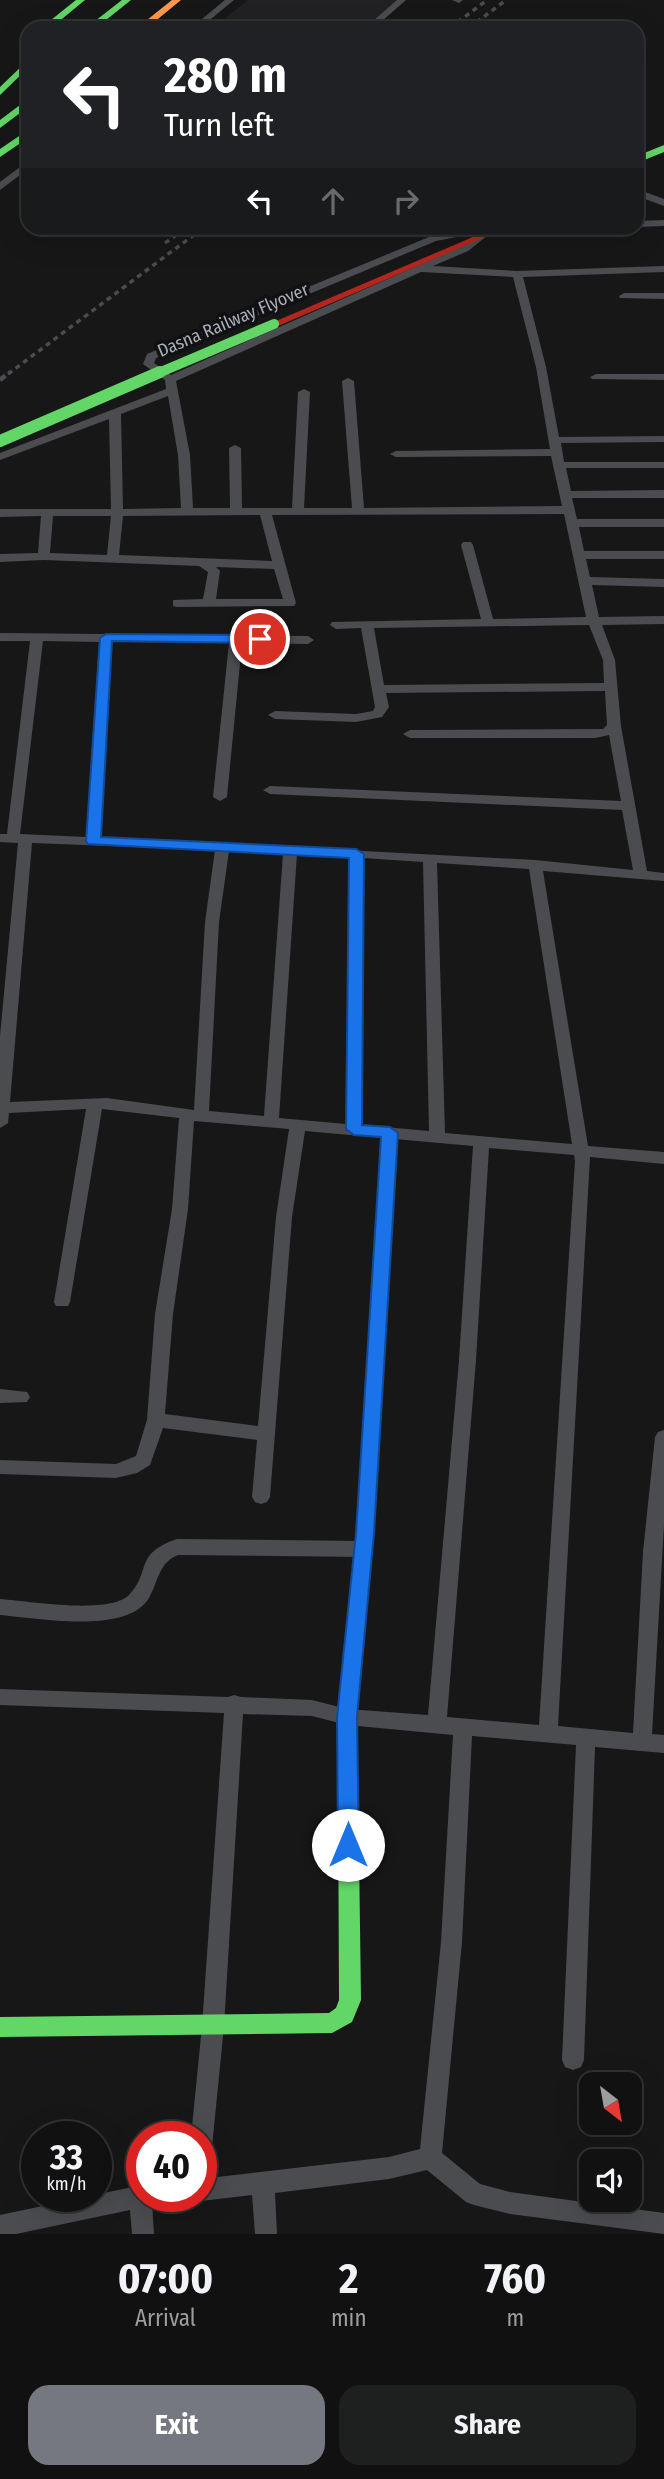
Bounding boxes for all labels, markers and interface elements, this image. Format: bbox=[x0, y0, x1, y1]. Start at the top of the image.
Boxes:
text: 280 m bbox=[164, 46, 287, 105]
icon: left bbox=[49, 49, 140, 140]
text: Turn left bbox=[164, 106, 274, 144]
icon: left bbox=[241, 182, 279, 220]
icon: ahead bbox=[314, 182, 352, 220]
icon: right bbox=[387, 182, 425, 220]
street label: Dasna Railway Flyover bbox=[154, 278, 313, 362]
pin bbox=[230, 609, 290, 669]
icon: arrive bbox=[241, 620, 279, 658]
position arrow bbox=[311, 1808, 385, 1882]
north arrow bbox=[579, 2072, 642, 2135]
map controls bbox=[579, 2072, 642, 2212]
speed limit sign: 40 bbox=[126, 2121, 217, 2212]
text: 33 bbox=[50, 2136, 83, 2178]
button: sound bbox=[579, 2149, 642, 2212]
text: km/h bbox=[46, 2173, 87, 2195]
text: 07:00 bbox=[118, 2254, 213, 2304]
text: 2 bbox=[339, 2254, 358, 2304]
text: 760 bbox=[484, 2254, 546, 2304]
text: Arrival bbox=[135, 2304, 196, 2332]
text: min bbox=[331, 2304, 367, 2332]
text: m bbox=[506, 2304, 524, 2332]
button: Exit bbox=[28, 2385, 325, 2465]
button: Share bbox=[339, 2385, 636, 2465]

